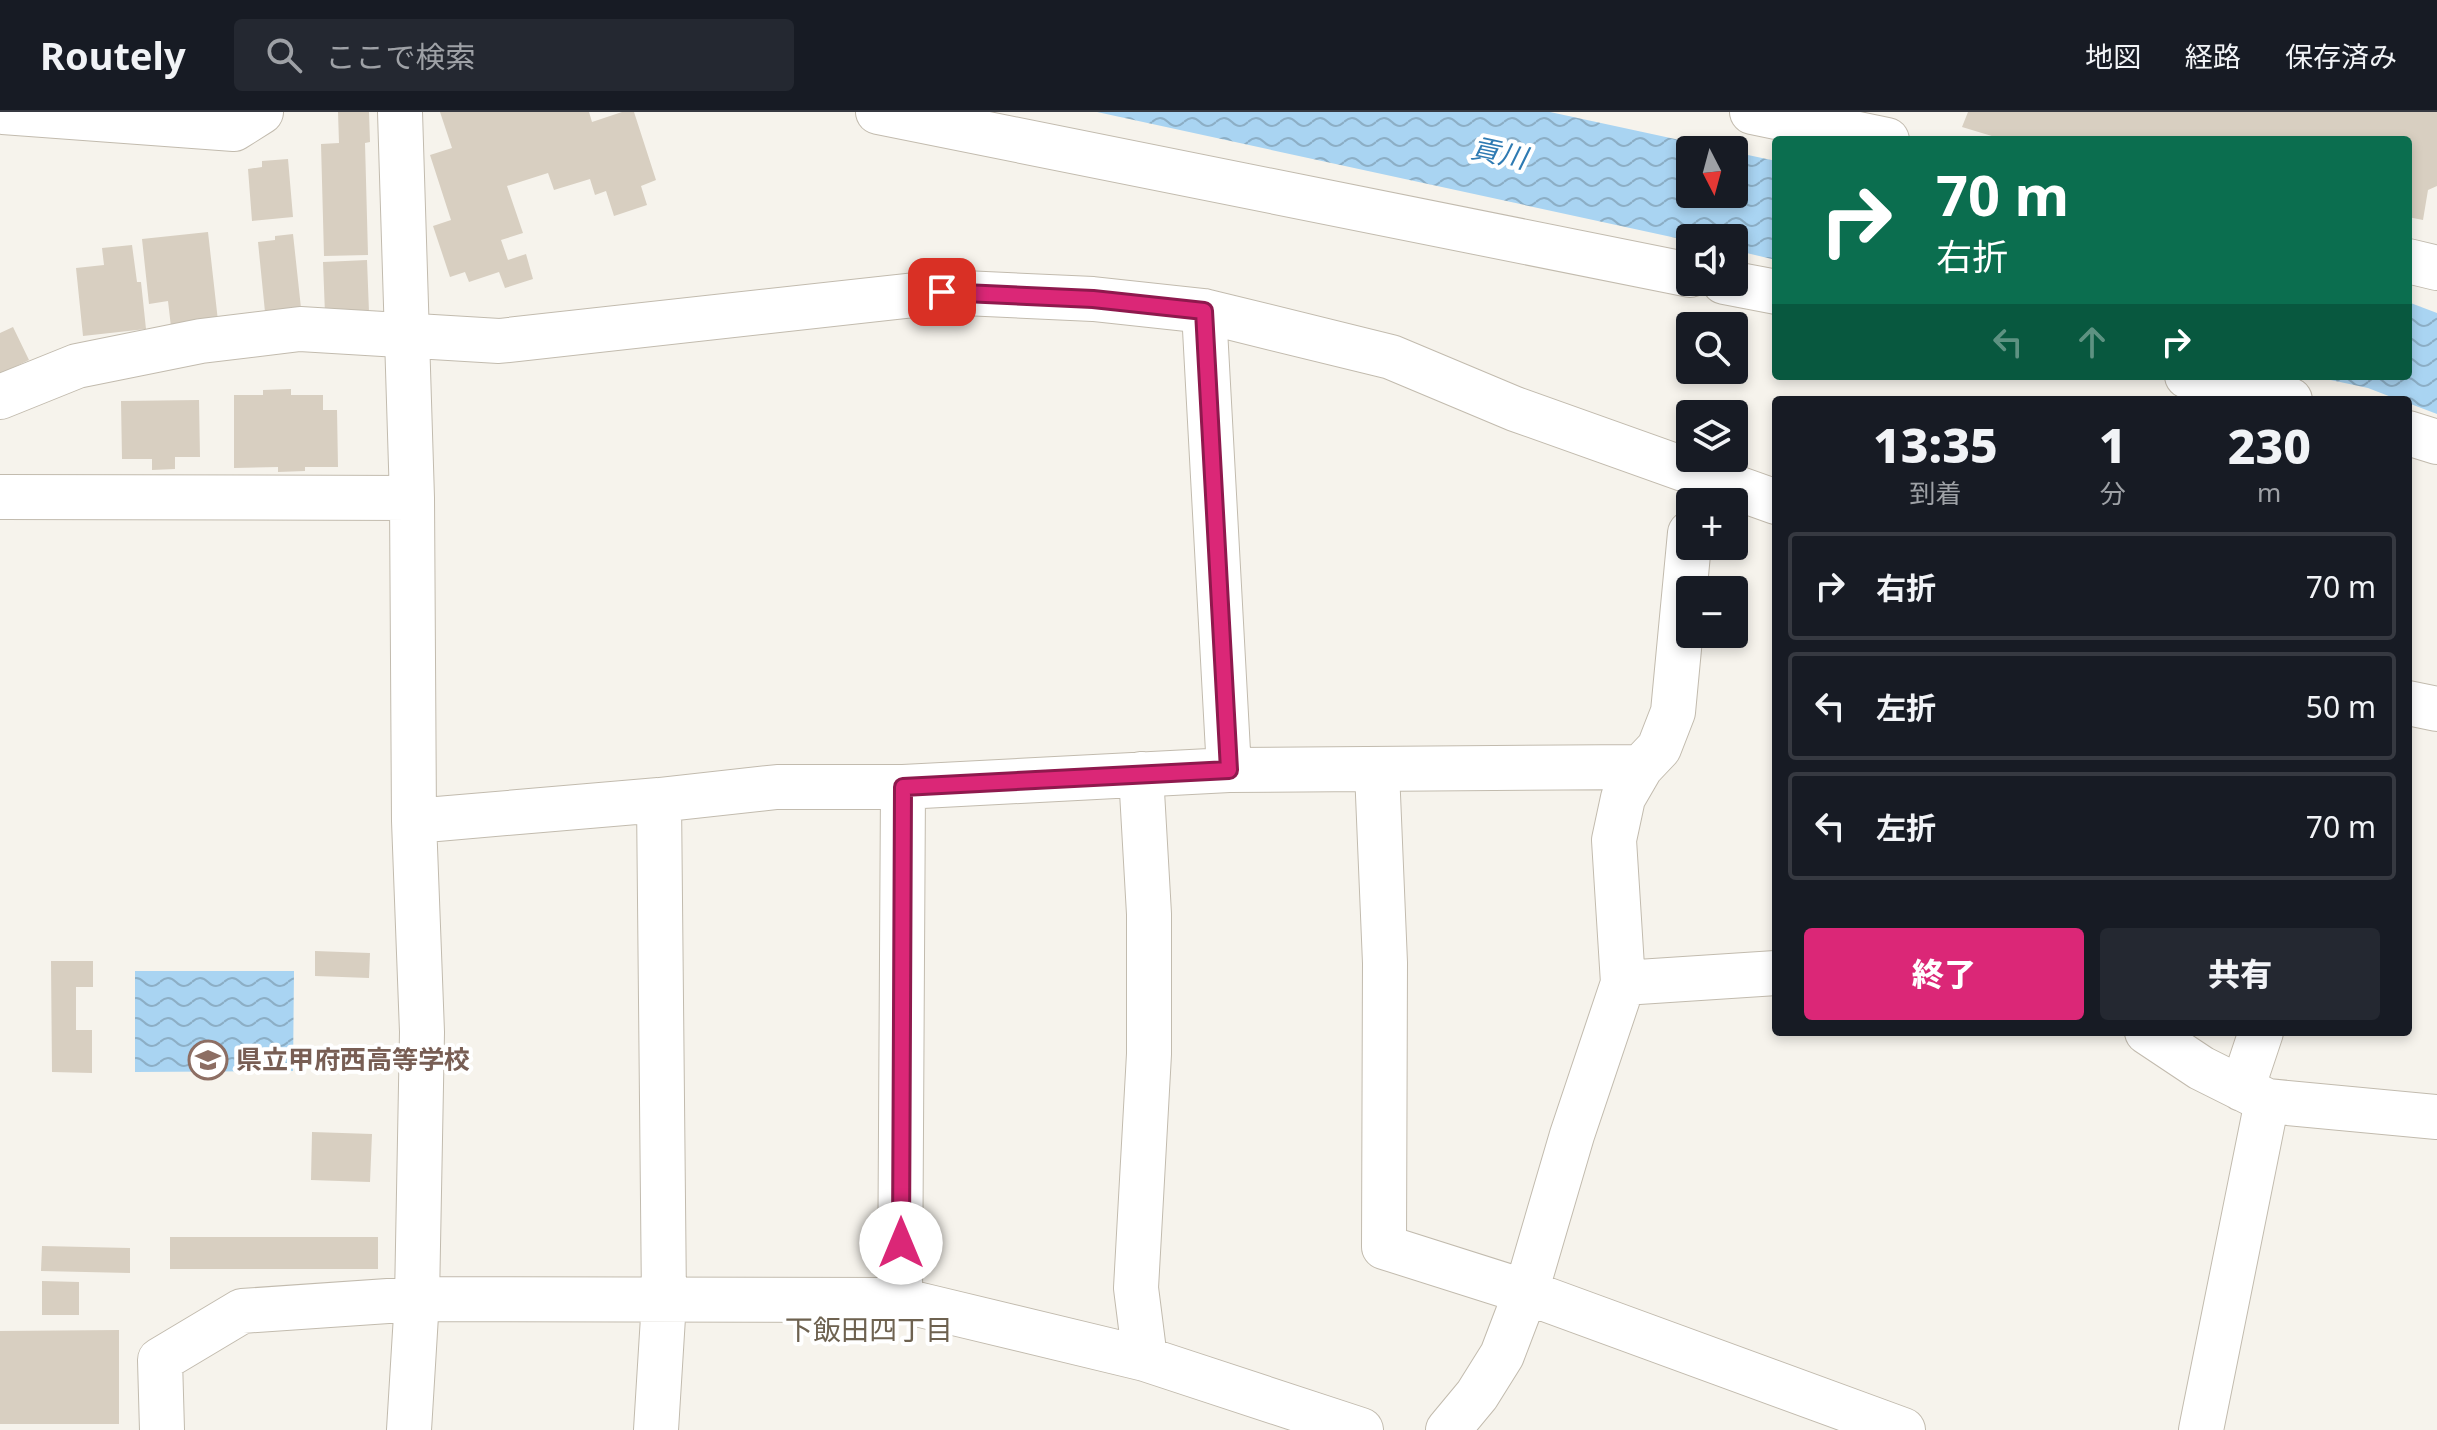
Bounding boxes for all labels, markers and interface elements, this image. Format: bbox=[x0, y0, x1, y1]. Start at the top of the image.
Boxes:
search box bbox=[234, 19, 794, 91]
text: Routely bbox=[40, 29, 186, 81]
icon: search bbox=[262, 33, 306, 77]
text: ここで検索 bbox=[326, 36, 476, 77]
text: 地図 bbox=[2085, 37, 2141, 75]
text: 経路 bbox=[2185, 37, 2241, 75]
text: 保存済み bbox=[2285, 37, 2397, 75]
water label: 貢川 bbox=[1468, 128, 1533, 177]
north arrow bbox=[1676, 136, 1748, 208]
map controls bbox=[1676, 136, 1748, 648]
text: 70 m bbox=[1936, 156, 2069, 232]
icon: right bbox=[1804, 168, 1908, 272]
button: sound bbox=[1676, 224, 1748, 296]
text: 右折 bbox=[1936, 232, 2008, 281]
pin bbox=[908, 258, 976, 326]
icon: arrive bbox=[920, 270, 964, 314]
button: search bbox=[1676, 312, 1748, 384]
icon: left bbox=[1986, 320, 2030, 364]
icon: ahead bbox=[2070, 320, 2114, 364]
icon: right bbox=[2154, 320, 2198, 364]
button: layers bbox=[1676, 400, 1748, 472]
text: 13:35 bbox=[1873, 412, 1998, 477]
text: 1 bbox=[2099, 412, 2127, 477]
text: 230 bbox=[2228, 413, 2311, 478]
text: m bbox=[2257, 474, 2281, 510]
text: 到着 bbox=[1909, 475, 1961, 511]
text: 分 bbox=[2100, 475, 2126, 511]
button: + bbox=[1676, 488, 1748, 560]
icon: right bbox=[1808, 564, 1852, 608]
text: 70 m bbox=[2306, 566, 2376, 607]
text: 右折 bbox=[1876, 567, 1936, 608]
button: − bbox=[1676, 576, 1748, 648]
icon: left bbox=[1808, 684, 1852, 728]
text: 50 m bbox=[2306, 686, 2376, 727]
text: 左折 bbox=[1876, 687, 1936, 728]
icon: left bbox=[1808, 804, 1852, 848]
text: 70 m bbox=[2306, 806, 2376, 847]
text: 左折 bbox=[1876, 807, 1936, 848]
button: 終了 bbox=[1804, 928, 2084, 1020]
button: 共有 bbox=[2100, 928, 2380, 1020]
school or university icon: 県立甲府西高等学校 bbox=[187, 1039, 229, 1081]
place label: 県立甲府西高等学校 bbox=[236, 1041, 470, 1077]
position arrow bbox=[859, 1201, 943, 1285]
district label: 下飯田四丁目 bbox=[785, 1310, 953, 1348]

